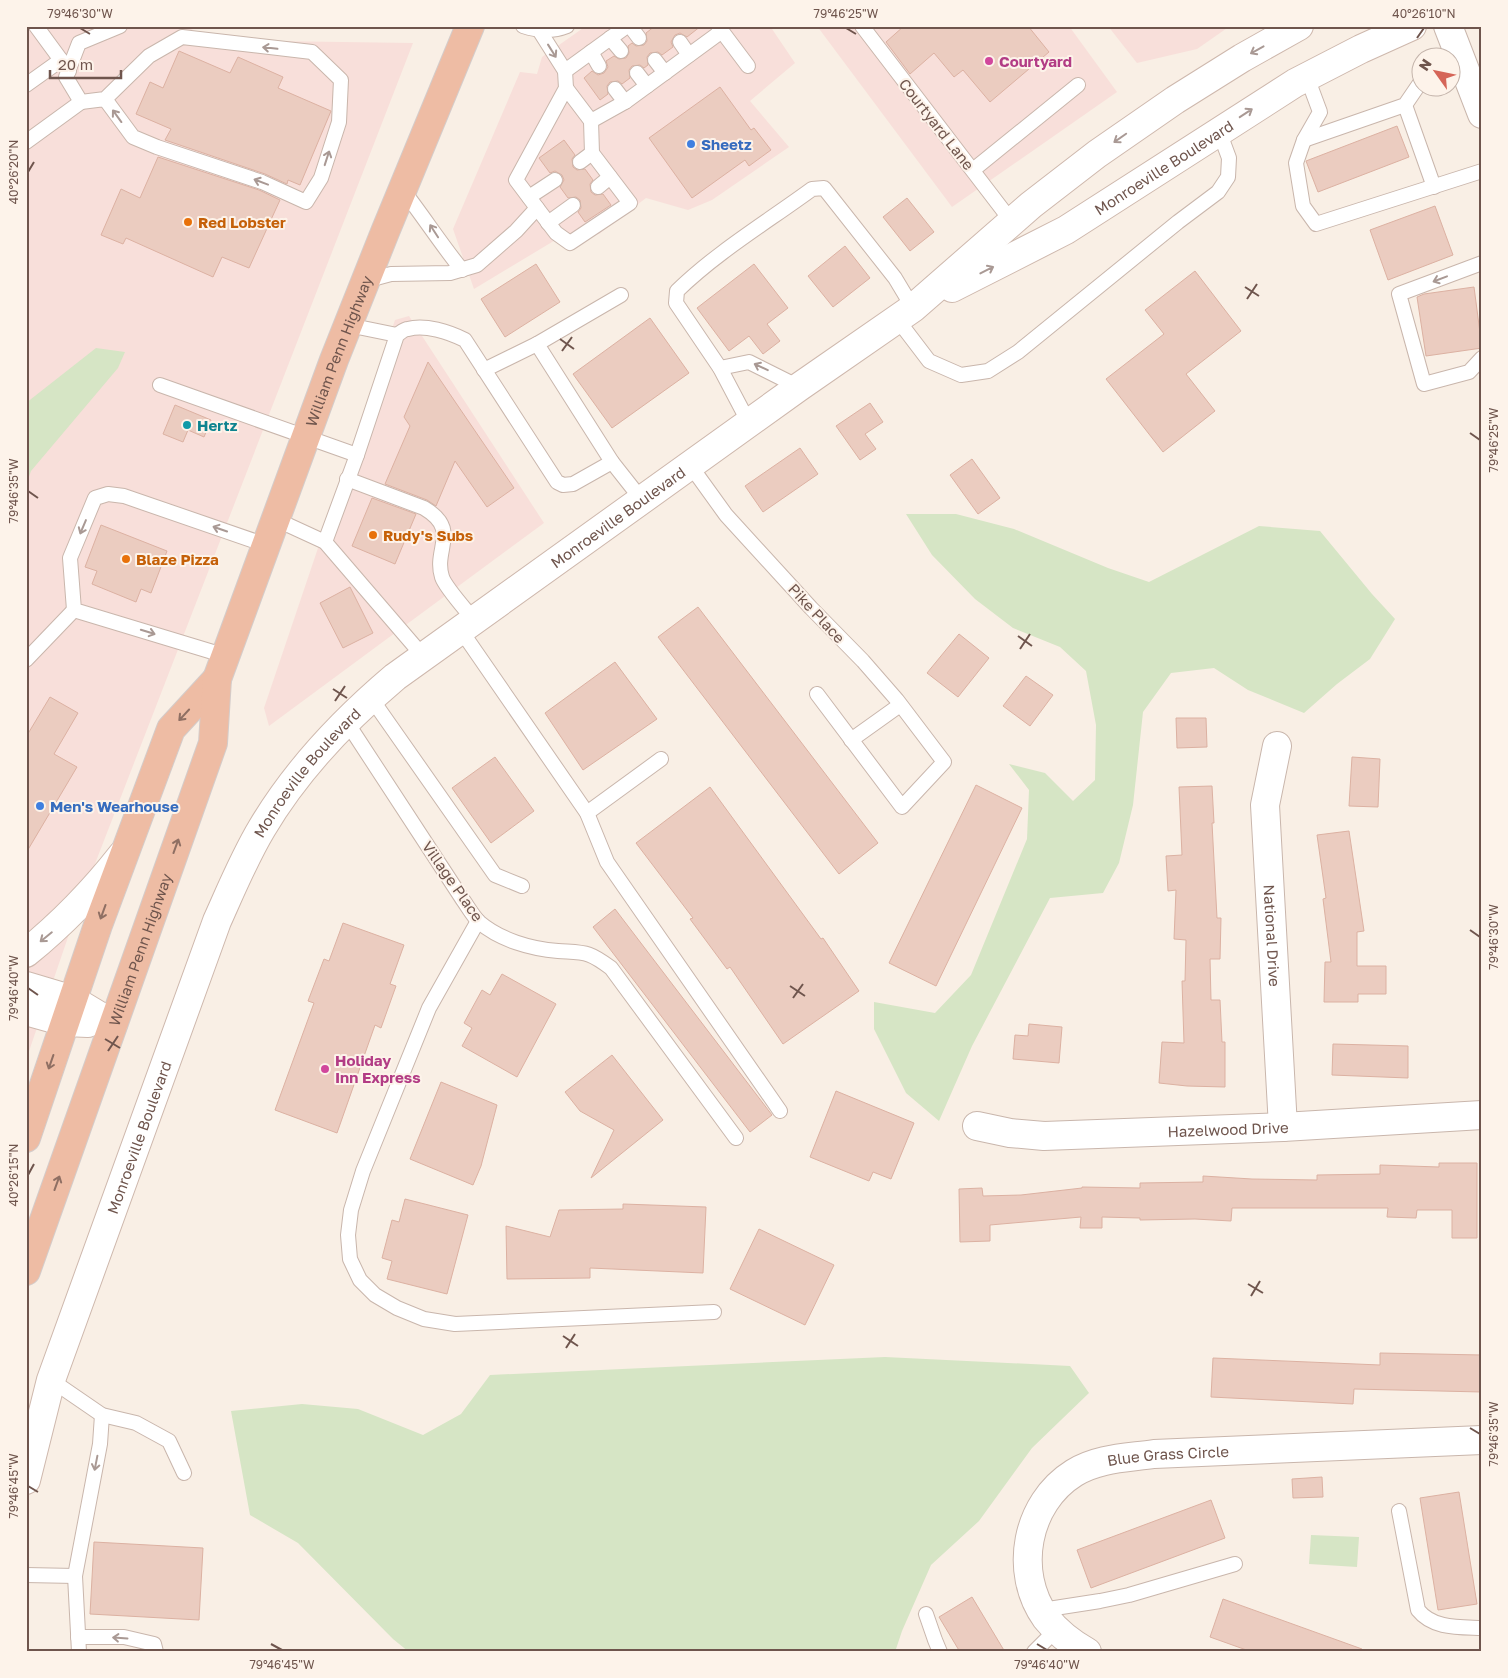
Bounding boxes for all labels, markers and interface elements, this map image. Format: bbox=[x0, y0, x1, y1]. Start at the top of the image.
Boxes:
text: 79°46'30"W bbox=[47, 6, 113, 21]
text: 79°46'25"W bbox=[814, 6, 879, 21]
text: 40°26'10"N bbox=[1392, 6, 1456, 21]
one-way arrow bbox=[263, 43, 279, 53]
one-way arrow bbox=[547, 43, 557, 57]
one-way arrow bbox=[1249, 45, 1264, 55]
scale bar bbox=[50, 48, 121, 80]
north arrow bbox=[1410, 48, 1460, 98]
place label: Courtyard bbox=[999, 52, 1072, 70]
text: 20 m bbox=[58, 55, 93, 73]
marker: Courtyard bbox=[983, 55, 995, 67]
text: N bbox=[1415, 56, 1435, 74]
street label: Courtyard Lane bbox=[896, 75, 978, 173]
one-way arrow bbox=[1239, 108, 1253, 119]
one-way arrow bbox=[112, 109, 122, 123]
street label: Monroeville Boulevard bbox=[1091, 116, 1236, 218]
one-way arrow bbox=[1114, 133, 1128, 143]
place label: Sheetz bbox=[701, 135, 752, 153]
marker: Sheetz bbox=[685, 138, 697, 150]
text: 40°26'20"N bbox=[6, 140, 21, 204]
one-way arrow bbox=[323, 151, 333, 167]
one-way arrow bbox=[254, 177, 269, 187]
place label: Red Lobster bbox=[198, 213, 286, 231]
marker: Red Lobster bbox=[182, 216, 194, 228]
one-way arrow bbox=[428, 224, 438, 238]
one-way arrow bbox=[980, 265, 995, 275]
street label: William Penn Highway bbox=[301, 272, 376, 429]
one-way arrow bbox=[1433, 275, 1448, 284]
one-way arrow bbox=[754, 362, 769, 372]
text: 79°46'25"W bbox=[1486, 407, 1501, 472]
place label: Hertz bbox=[197, 416, 238, 434]
marker: Hertz bbox=[181, 419, 193, 431]
text: 79°46'35"W bbox=[6, 458, 21, 523]
street label: Monroeville Boulevard bbox=[547, 463, 689, 571]
one-way arrow bbox=[78, 519, 87, 534]
one-way arrow bbox=[212, 524, 228, 534]
place label: Rudy's Subs bbox=[383, 526, 473, 544]
marker: Rudy's Subs bbox=[367, 529, 379, 541]
place label: Blaze Pizza bbox=[136, 550, 219, 568]
marker: Blaze Pizza bbox=[120, 553, 132, 565]
street label: Pike Place bbox=[785, 580, 849, 647]
one-way arrow bbox=[139, 628, 155, 638]
street label: Monroeville Boulevard bbox=[250, 704, 364, 840]
one-way arrow bbox=[178, 708, 190, 721]
place label: Men's Wearhouse bbox=[50, 797, 179, 815]
marker: Men's Wearhouse bbox=[34, 800, 46, 812]
street label: Village Place bbox=[419, 837, 487, 925]
one-way arrow bbox=[172, 839, 181, 855]
street label: William Penn Highway bbox=[105, 870, 175, 1028]
street label: National Drive bbox=[1260, 884, 1284, 987]
one-way arrow bbox=[98, 904, 107, 919]
text: 79°46'30"W bbox=[1486, 904, 1501, 970]
one-way arrow bbox=[39, 931, 52, 943]
text: 79°46'40"W bbox=[6, 955, 21, 1021]
place label: Holiday Inn Express bbox=[335, 1051, 421, 1086]
one-way arrow bbox=[46, 1054, 56, 1070]
street label: Monroeville Boulevard bbox=[103, 1059, 175, 1216]
marker: Holiday Inn Express bbox=[319, 1063, 331, 1075]
street label: Hazelwood Drive bbox=[1167, 1118, 1289, 1140]
text: 40°26'15"N bbox=[6, 1144, 21, 1206]
one-way arrow bbox=[52, 1175, 62, 1191]
text: 79°46'35"W bbox=[1486, 1401, 1501, 1466]
street label: Blue Grass Circle bbox=[1106, 1442, 1230, 1469]
text: 79°46'45"W bbox=[6, 1453, 21, 1519]
one-way arrow bbox=[91, 1455, 101, 1471]
one-way arrow bbox=[113, 1633, 129, 1643]
text: 79°46'45"W bbox=[249, 1657, 315, 1672]
text: 79°46'40"W bbox=[1014, 1657, 1080, 1672]

